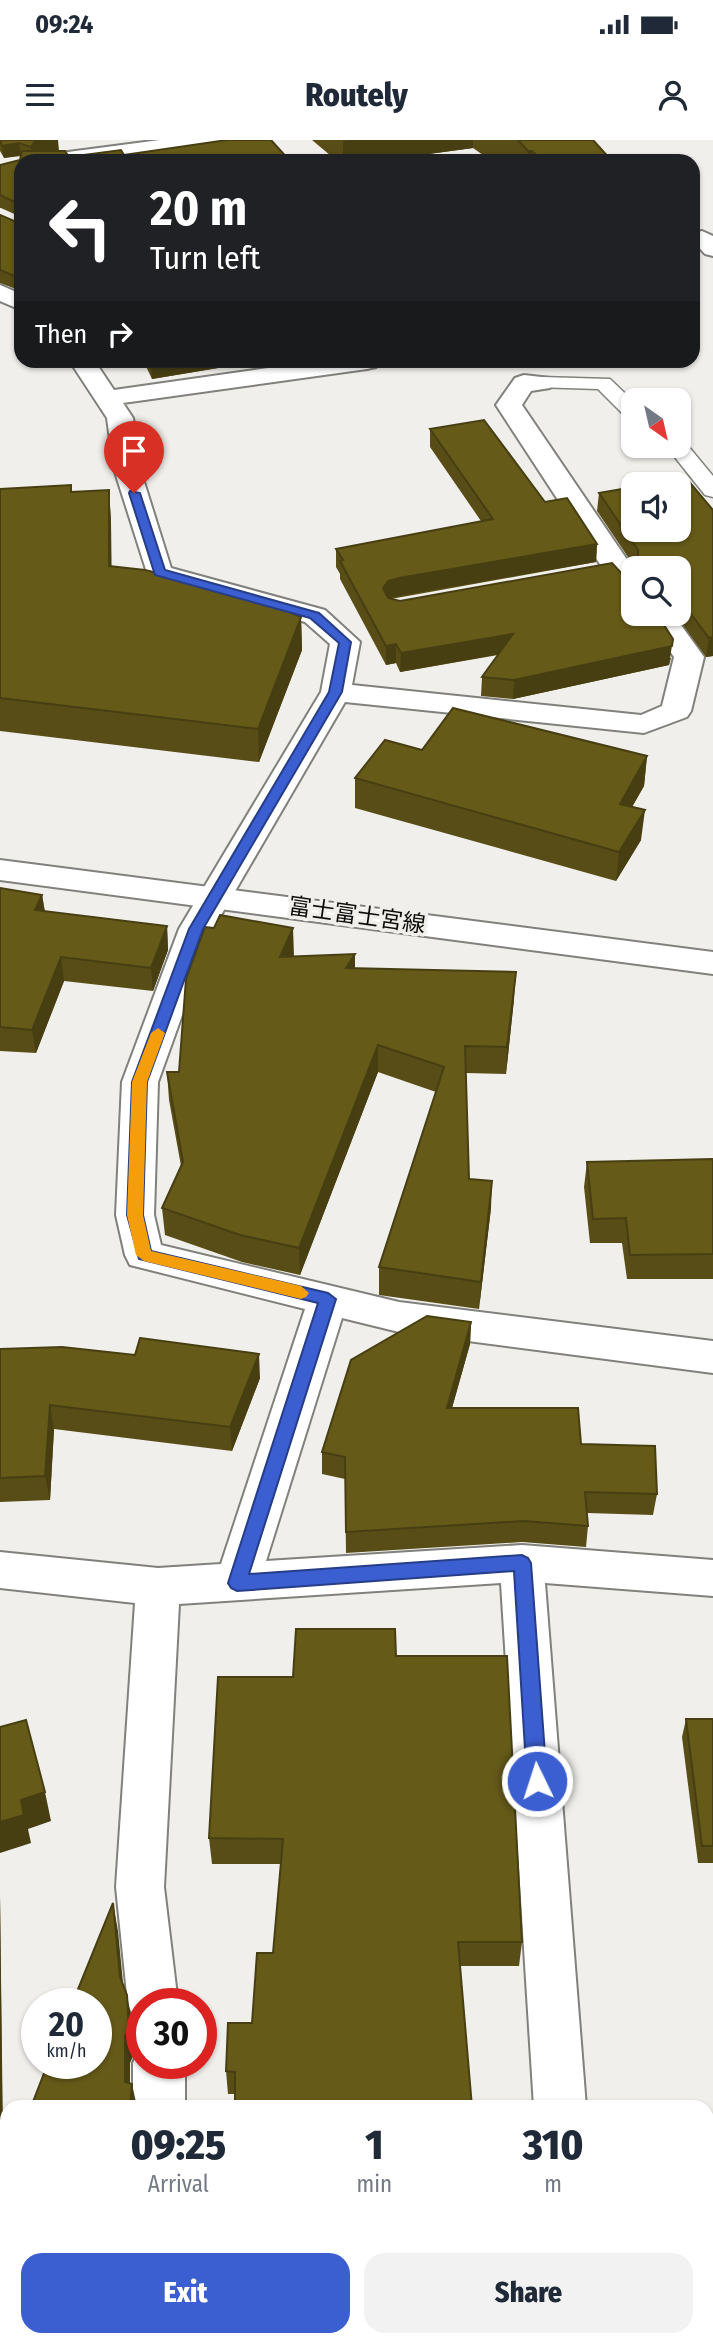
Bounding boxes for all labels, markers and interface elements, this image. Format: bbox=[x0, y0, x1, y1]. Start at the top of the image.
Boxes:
text: 09:24 bbox=[35, 9, 93, 40]
icon: menu bbox=[21, 76, 59, 114]
text: Routely bbox=[305, 76, 408, 114]
icon: person bbox=[654, 76, 692, 114]
text: 20 m bbox=[150, 179, 247, 238]
icon: left bbox=[35, 182, 126, 273]
text: Turn left bbox=[150, 239, 260, 277]
icon: right bbox=[101, 315, 139, 353]
text: Then bbox=[35, 319, 87, 350]
north arrow bbox=[621, 388, 691, 458]
map controls bbox=[621, 388, 691, 626]
pin bbox=[104, 421, 164, 493]
icon: arrive bbox=[115, 432, 153, 470]
button: sound bbox=[621, 472, 691, 542]
button: search bbox=[621, 556, 691, 626]
street label: 富士富士宮線 bbox=[287, 892, 427, 938]
position arrow bbox=[500, 1744, 574, 1818]
speed limit sign: 30 bbox=[126, 1988, 217, 2079]
text: 20 bbox=[49, 2003, 84, 2045]
text: km/h bbox=[46, 2040, 87, 2062]
text: 09:25 bbox=[130, 2120, 226, 2170]
text: 1 bbox=[365, 2120, 383, 2170]
text: 310 bbox=[523, 2120, 584, 2170]
text: Arrival bbox=[148, 2170, 209, 2198]
text: min bbox=[357, 2170, 392, 2198]
text: m bbox=[544, 2170, 562, 2198]
button: Exit bbox=[21, 2253, 350, 2333]
button: Share bbox=[364, 2253, 693, 2333]

